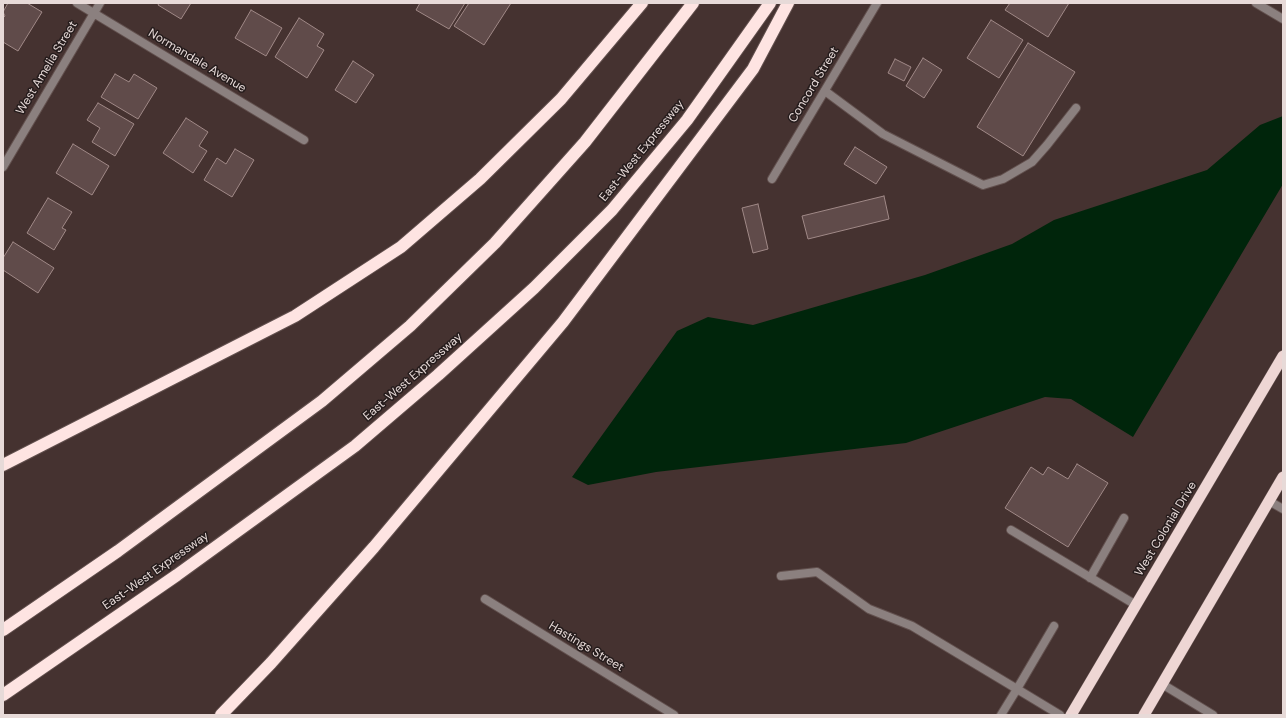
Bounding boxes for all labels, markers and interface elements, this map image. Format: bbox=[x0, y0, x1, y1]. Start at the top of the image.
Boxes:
street label: West Amelia Street bbox=[13, 19, 81, 117]
street label: Normandale Avenue bbox=[146, 26, 248, 96]
street label: Concord Street bbox=[786, 45, 842, 125]
street label: East-West Expressway bbox=[597, 97, 687, 205]
street label: East-West Expressway bbox=[361, 330, 465, 424]
street label: West Colonial Drive bbox=[1132, 479, 1200, 579]
street label: East-West Expressway bbox=[100, 529, 212, 613]
street label: Hastings Street bbox=[546, 619, 626, 675]

